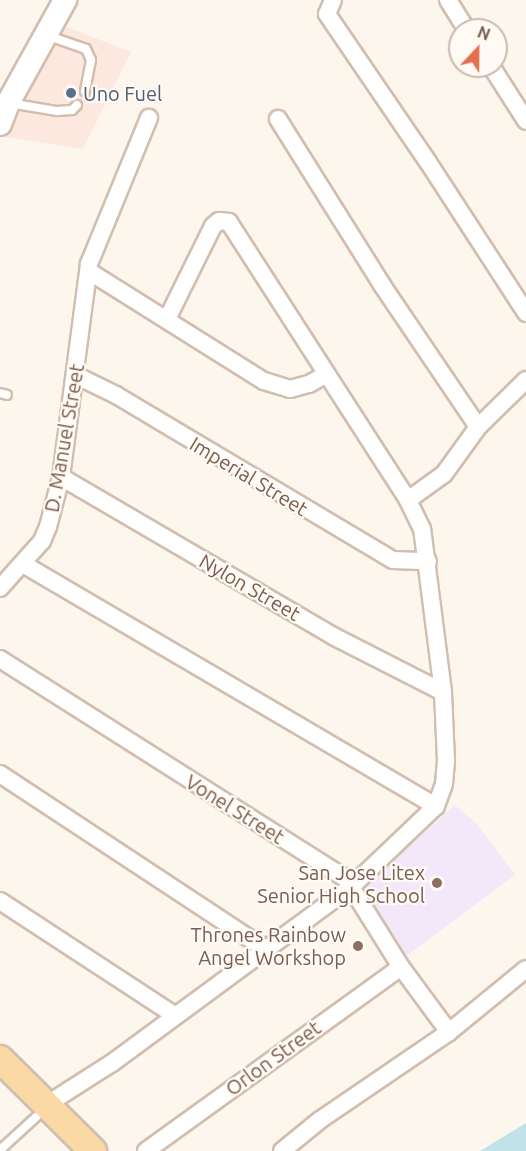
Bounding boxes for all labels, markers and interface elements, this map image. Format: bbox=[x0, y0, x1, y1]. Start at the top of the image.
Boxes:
north arrow bbox=[448, 18, 508, 78]
text: N bbox=[475, 23, 493, 44]
place label: Uno Fuel bbox=[83, 81, 162, 105]
marker: Uno Fuel bbox=[64, 86, 78, 100]
street label: D. Manuel Street bbox=[39, 362, 89, 514]
street label: Imperial Street bbox=[186, 431, 312, 521]
street label: Nylon Street bbox=[195, 548, 305, 626]
street label: Vonel Street bbox=[181, 769, 289, 849]
place label: San Jose Litex Senior High School bbox=[257, 860, 425, 907]
marker: San Jose Litex Senior High School bbox=[430, 876, 444, 890]
place label: Thrones Rainbow Angel Workshop bbox=[191, 922, 346, 969]
marker: Thrones Rainbow Angel Workshop bbox=[351, 939, 365, 953]
street label: Orlon Street bbox=[221, 1015, 325, 1101]

